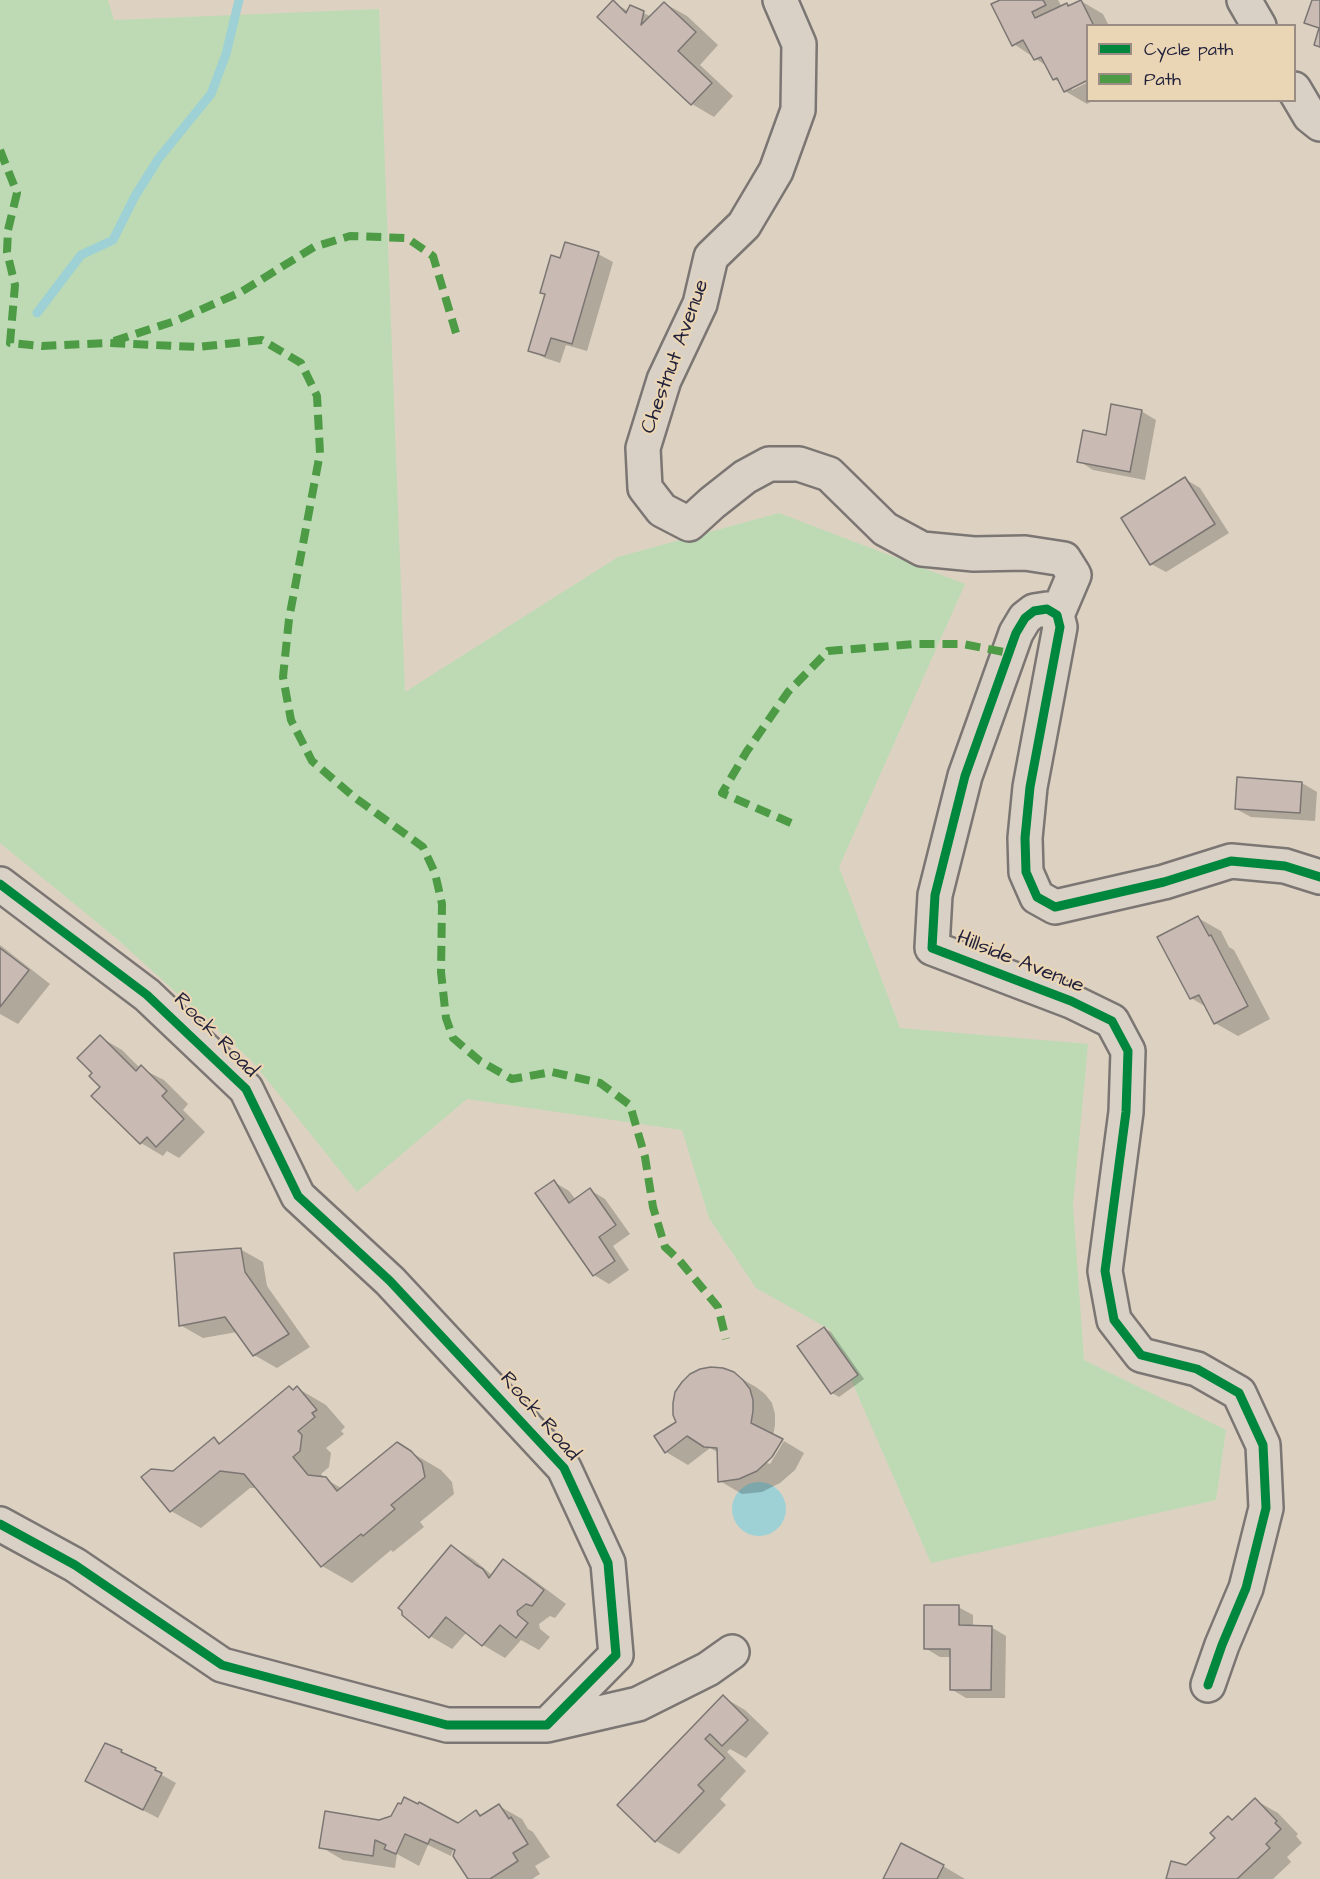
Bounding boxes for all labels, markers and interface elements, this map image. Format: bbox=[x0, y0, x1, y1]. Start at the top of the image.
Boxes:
legend bbox=[1086, 24, 1296, 102]
text: Cycle path bbox=[1144, 37, 1233, 62]
text: Path bbox=[1144, 67, 1181, 92]
street label: Chestnut Avenue bbox=[636, 277, 716, 437]
street label: Hillside Avenue bbox=[953, 926, 1087, 1000]
street label: Rock Road bbox=[167, 988, 263, 1084]
street label: Rock Road bbox=[494, 1367, 584, 1467]

